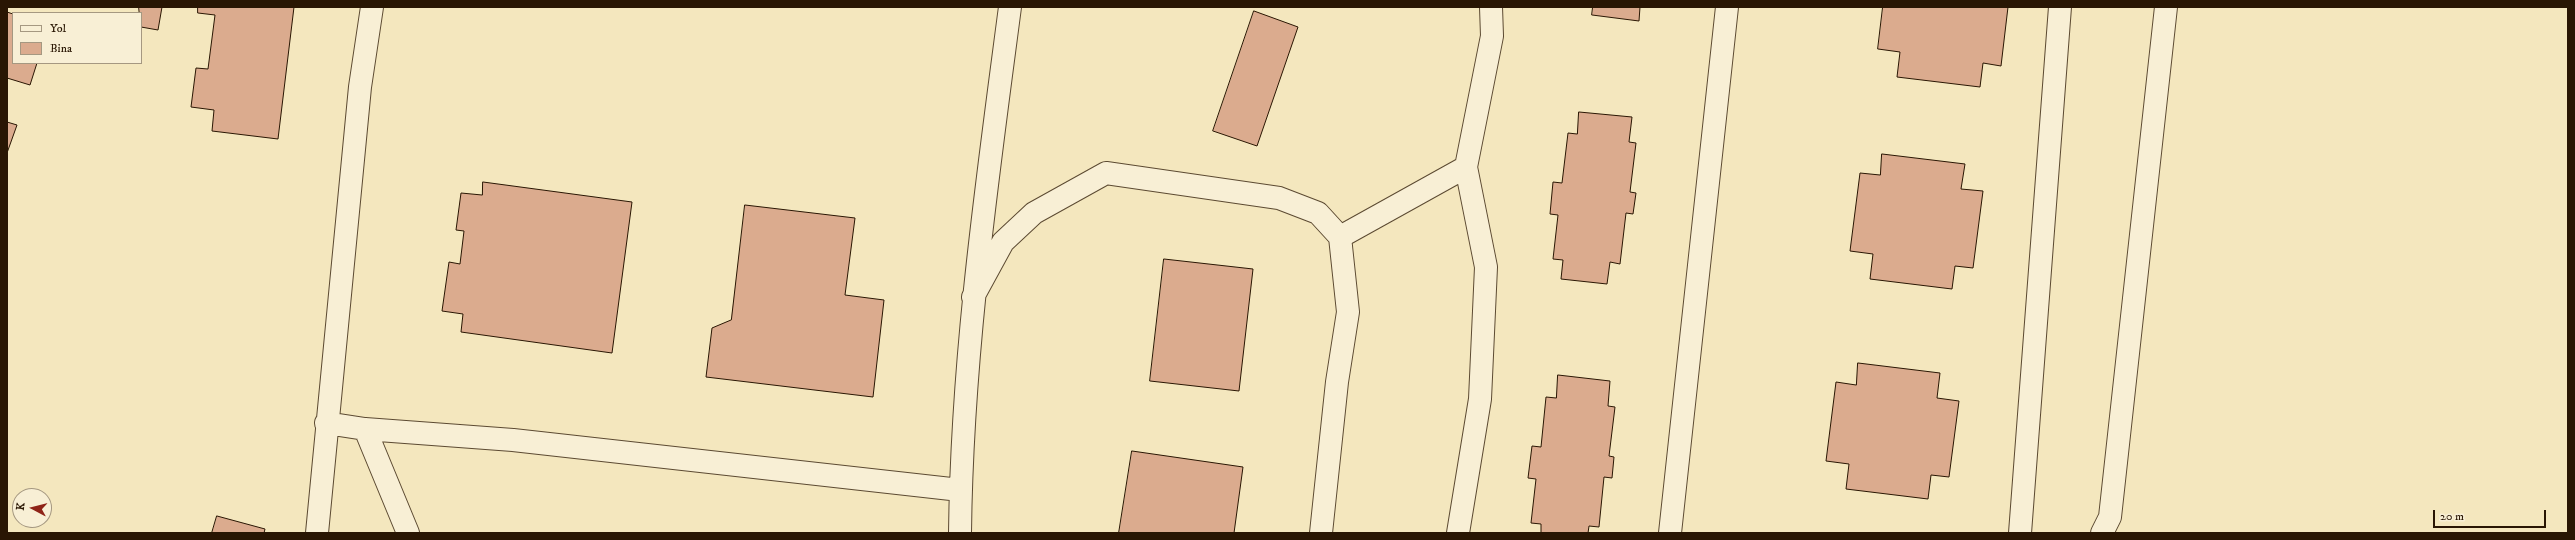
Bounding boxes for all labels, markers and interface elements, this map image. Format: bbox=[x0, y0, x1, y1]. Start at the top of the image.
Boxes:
legend bbox=[12, 12, 142, 64]
text: Yol bbox=[50, 21, 66, 36]
text: Bina bbox=[50, 41, 72, 56]
north arrow bbox=[12, 488, 52, 528]
text: K bbox=[14, 502, 29, 511]
scale bar bbox=[2435, 502, 2548, 528]
text: 20 m bbox=[2440, 509, 2464, 524]

